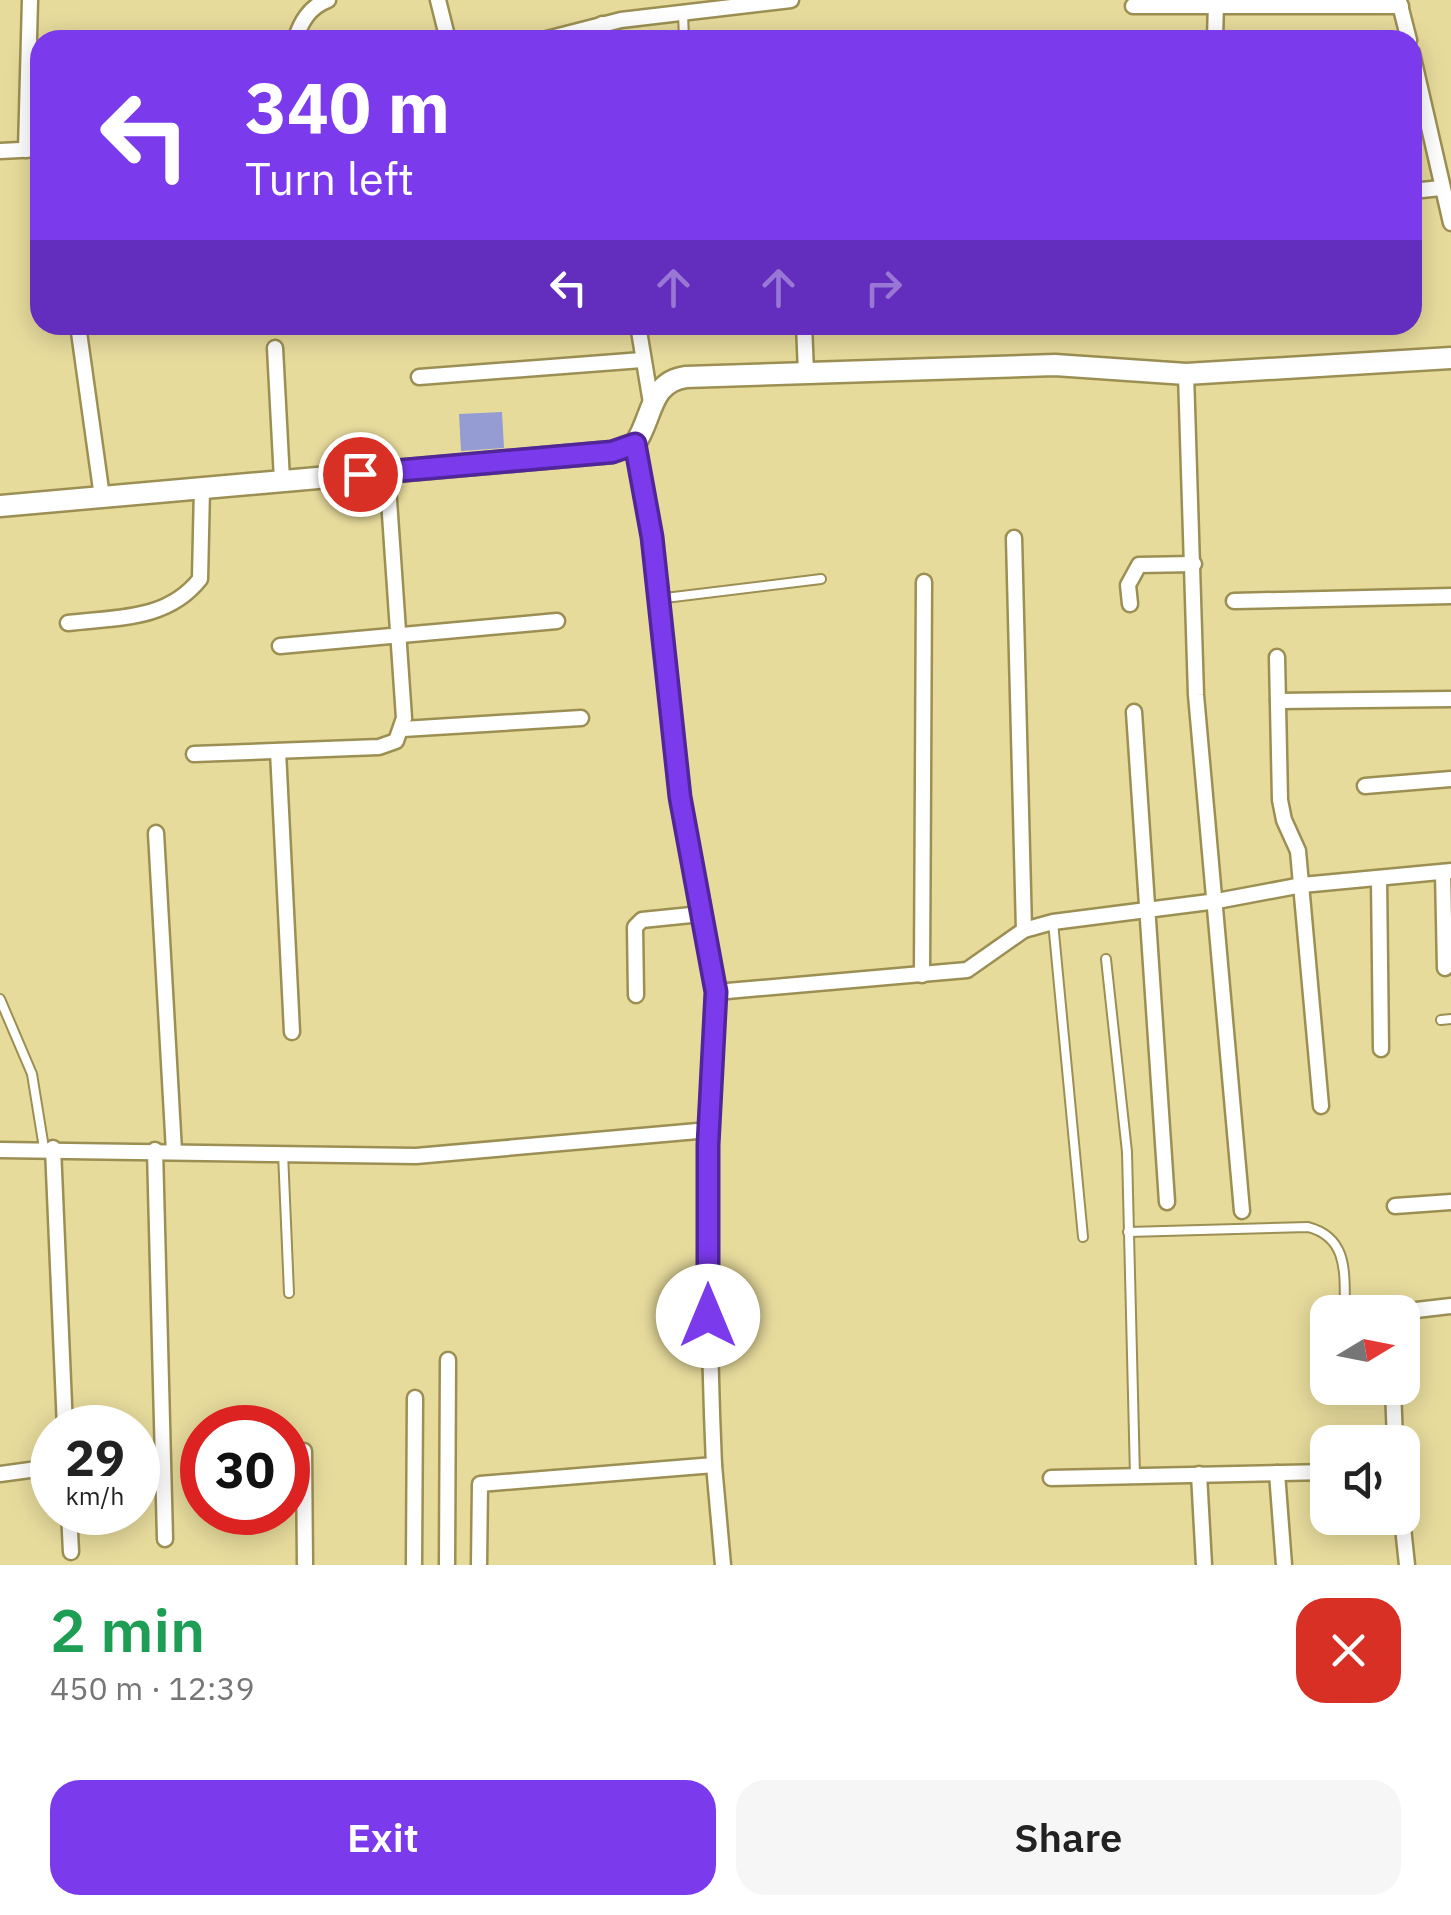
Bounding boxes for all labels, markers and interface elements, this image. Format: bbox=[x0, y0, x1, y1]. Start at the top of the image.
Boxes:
text: 340 m bbox=[245, 61, 450, 152]
icon: left bbox=[80, 70, 210, 200]
text: Turn left bbox=[245, 149, 414, 207]
icon: left bbox=[541, 260, 596, 315]
icon: ahead bbox=[646, 260, 701, 315]
icon: ahead bbox=[751, 260, 806, 315]
icon: right bbox=[856, 260, 911, 315]
pin bbox=[318, 432, 403, 517]
icon: arrive bbox=[333, 447, 388, 502]
position arrow bbox=[656, 1264, 760, 1368]
north arrow bbox=[1310, 1295, 1420, 1405]
map controls bbox=[1310, 1295, 1420, 1535]
speed limit sign: 30 bbox=[180, 1405, 310, 1535]
text: 29 bbox=[65, 1425, 125, 1490]
button: sound bbox=[1310, 1425, 1420, 1535]
text: km/h bbox=[66, 1479, 124, 1512]
text: 2 min bbox=[50, 1590, 205, 1669]
button: close bbox=[1296, 1598, 1401, 1703]
text: 450 m · 12:39 bbox=[50, 1667, 255, 1709]
button: Exit bbox=[50, 1780, 716, 1895]
button: Share bbox=[736, 1780, 1401, 1895]

